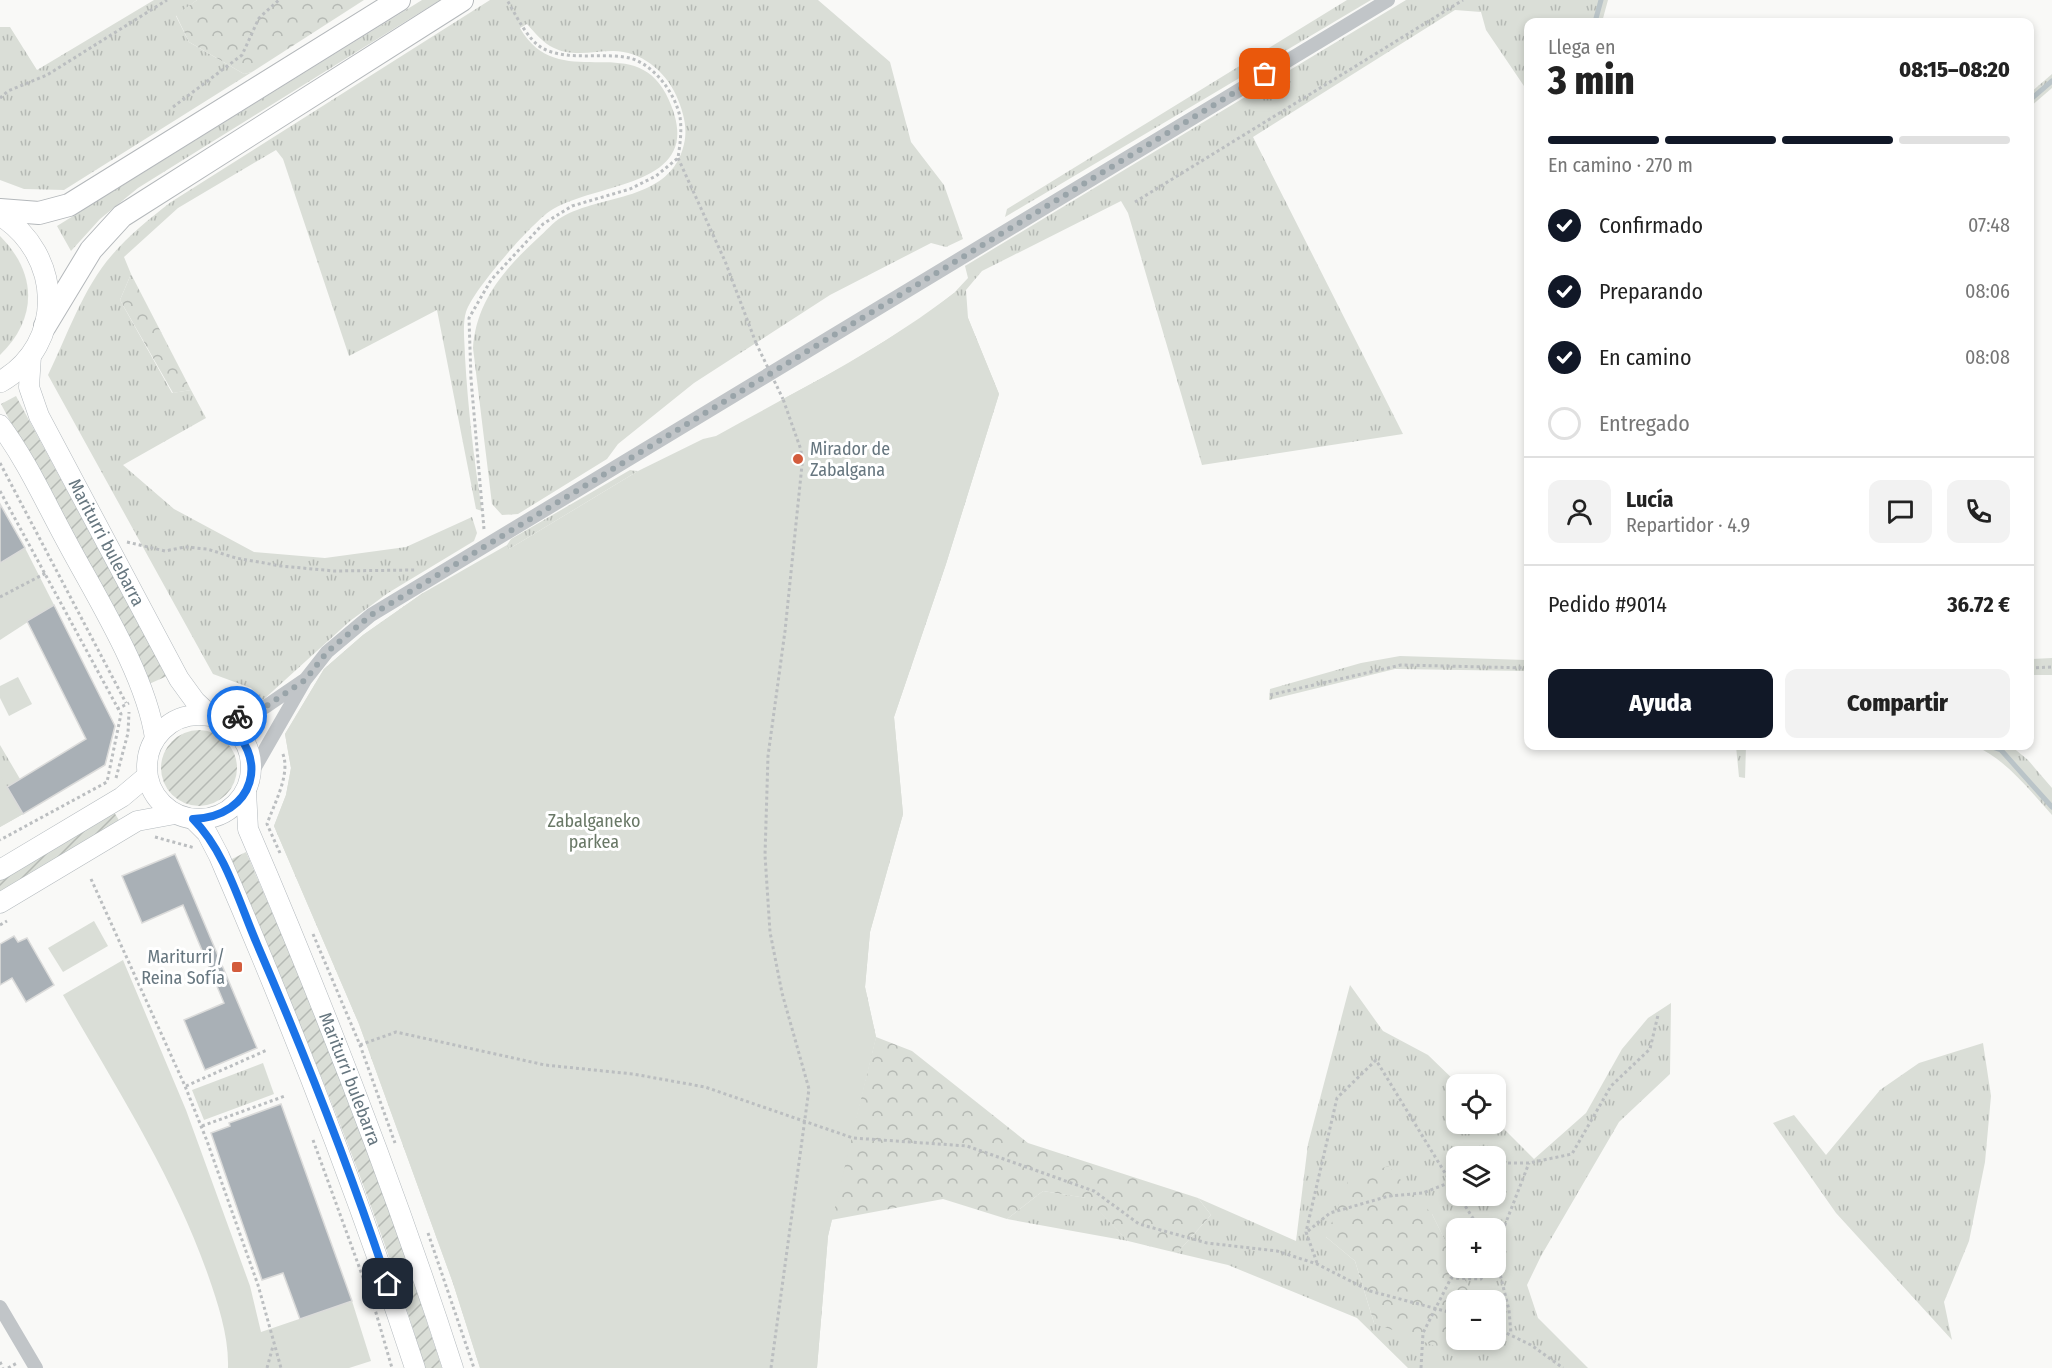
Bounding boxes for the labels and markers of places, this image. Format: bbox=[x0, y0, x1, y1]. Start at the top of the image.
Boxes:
pin bbox=[1239, 48, 1290, 99]
place label: Mirador de Zabalgana bbox=[810, 438, 890, 481]
marker: Mirador de Zabalgana bbox=[791, 452, 805, 466]
place label: Mariturri / Reina Sofía bbox=[141, 946, 225, 989]
marker: Mariturri / Reina Sofía bbox=[230, 960, 244, 974]
pin bbox=[362, 1258, 413, 1309]

